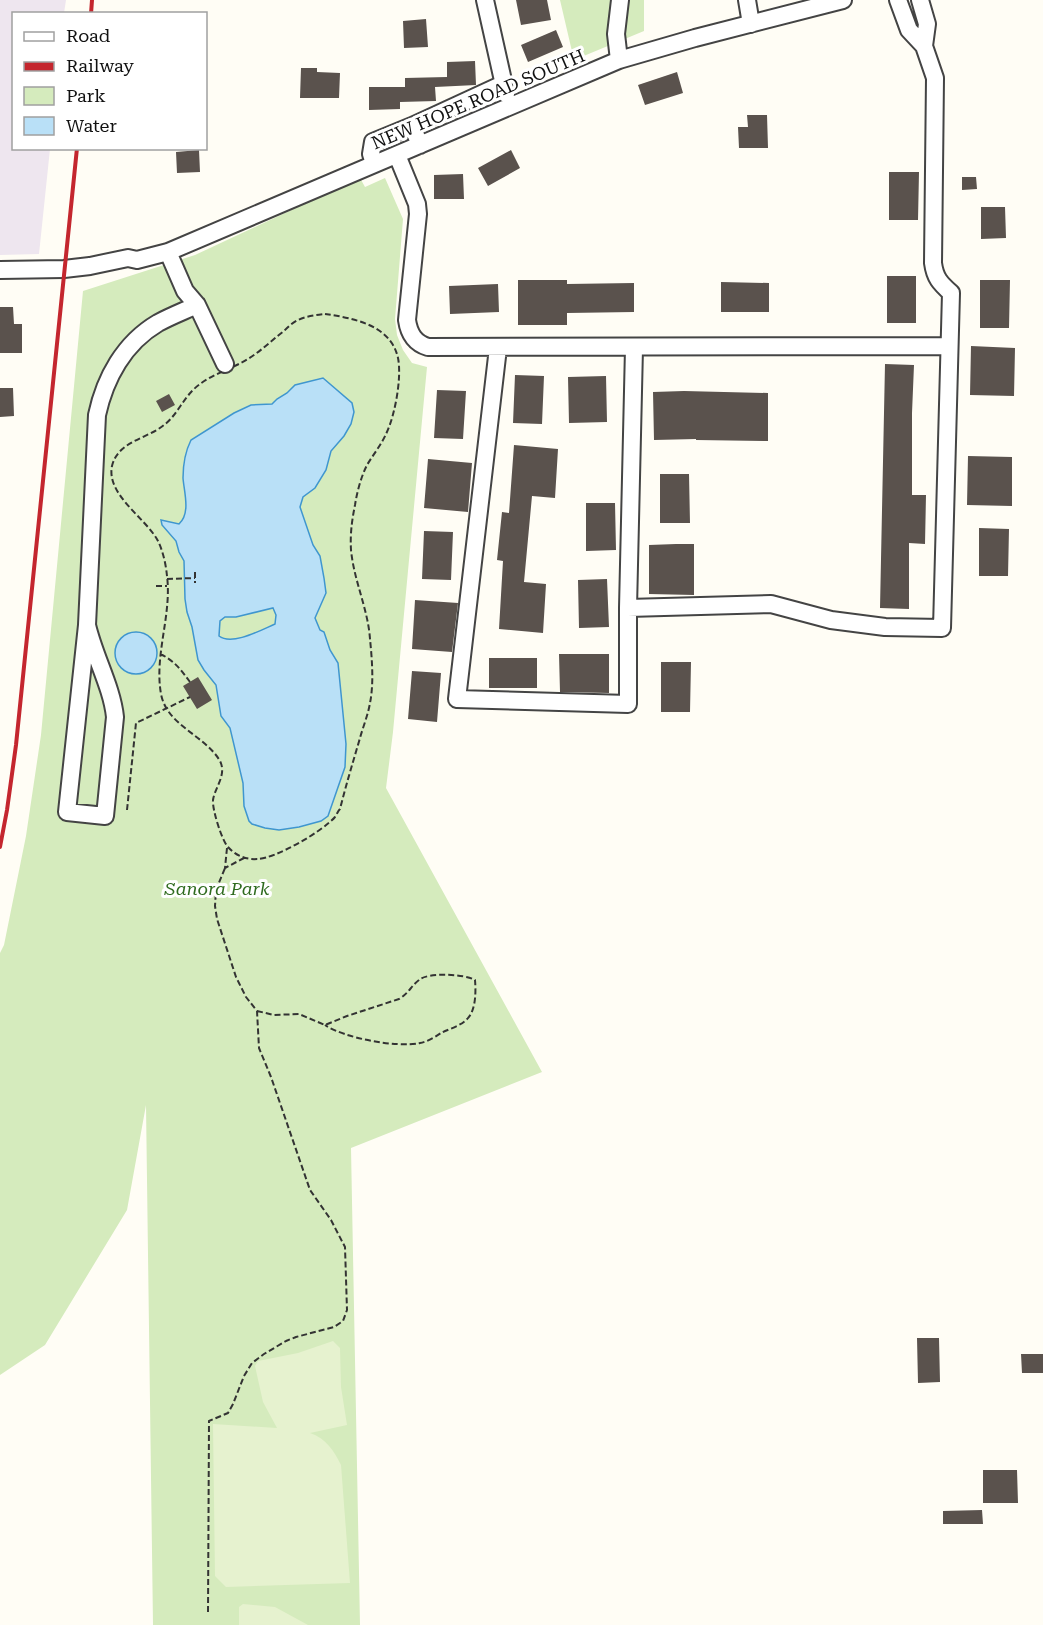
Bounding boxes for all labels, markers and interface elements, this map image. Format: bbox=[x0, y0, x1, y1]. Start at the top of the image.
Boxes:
legend bbox=[12, 12, 207, 150]
text: Road bbox=[66, 25, 111, 46]
street label: NEW HOPE ROAD SOUTH bbox=[368, 44, 588, 154]
text: Railway bbox=[66, 55, 134, 76]
text: Park bbox=[66, 85, 106, 106]
text: Water bbox=[66, 115, 117, 136]
park label: Sanora Park bbox=[164, 878, 270, 899]

